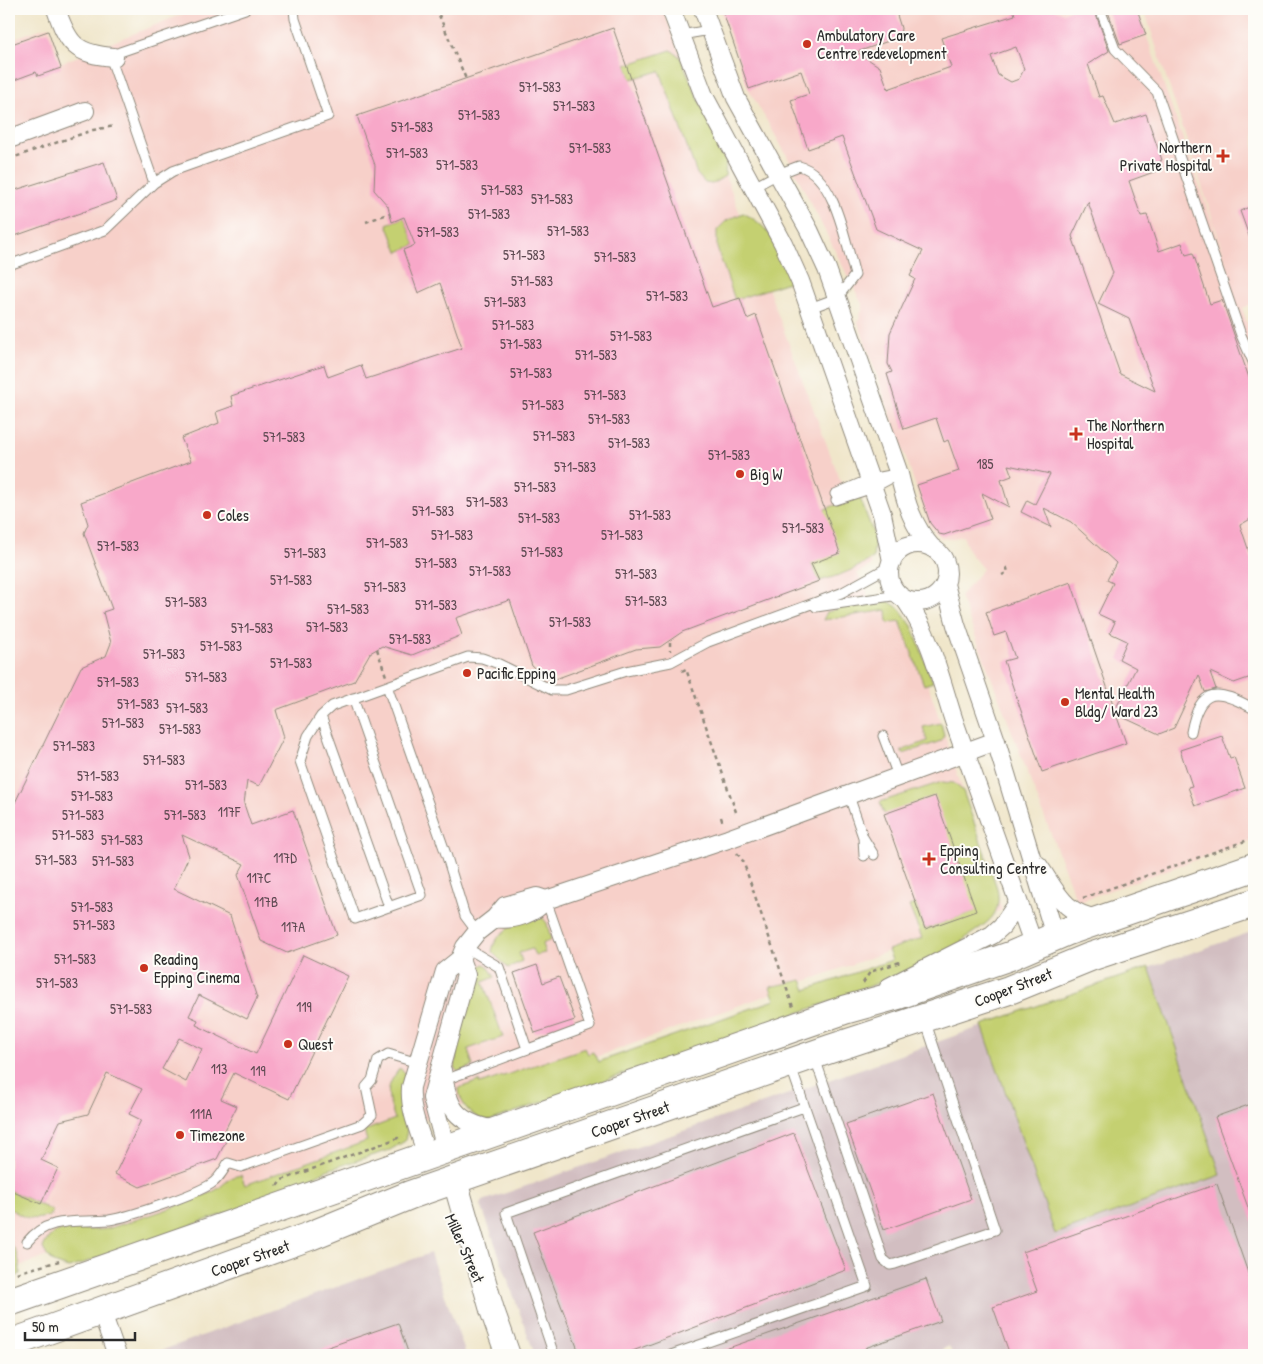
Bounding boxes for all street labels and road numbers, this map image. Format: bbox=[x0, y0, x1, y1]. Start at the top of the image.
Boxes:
street label: Cooper Street bbox=[971, 962, 1056, 1012]
street label: Cooper Street bbox=[588, 1095, 673, 1143]
street label: Miller Street bbox=[440, 1210, 490, 1286]
street label: Cooper Street bbox=[208, 1234, 293, 1282]

